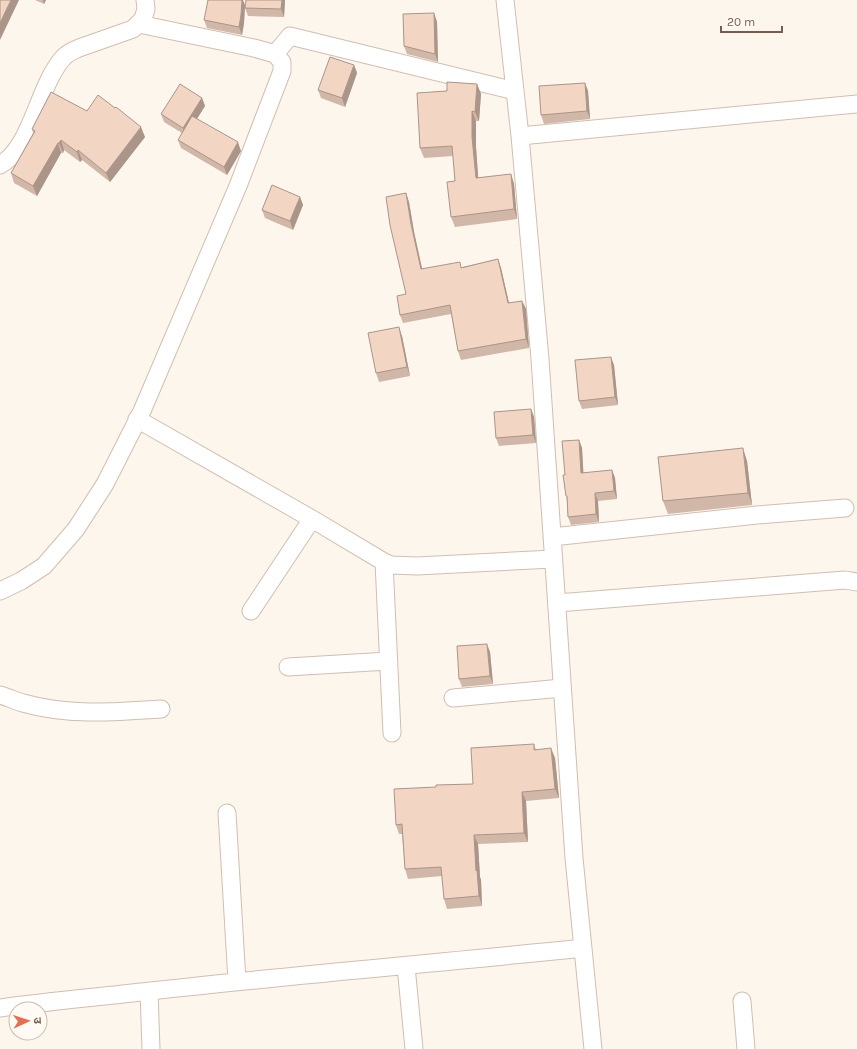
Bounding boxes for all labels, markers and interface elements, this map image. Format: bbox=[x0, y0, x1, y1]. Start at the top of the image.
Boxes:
scale bar bbox=[721, 8, 782, 34]
text: 20 m bbox=[727, 15, 755, 29]
north arrow bbox=[8, 1001, 48, 1041]
text: उ bbox=[31, 1017, 44, 1025]

